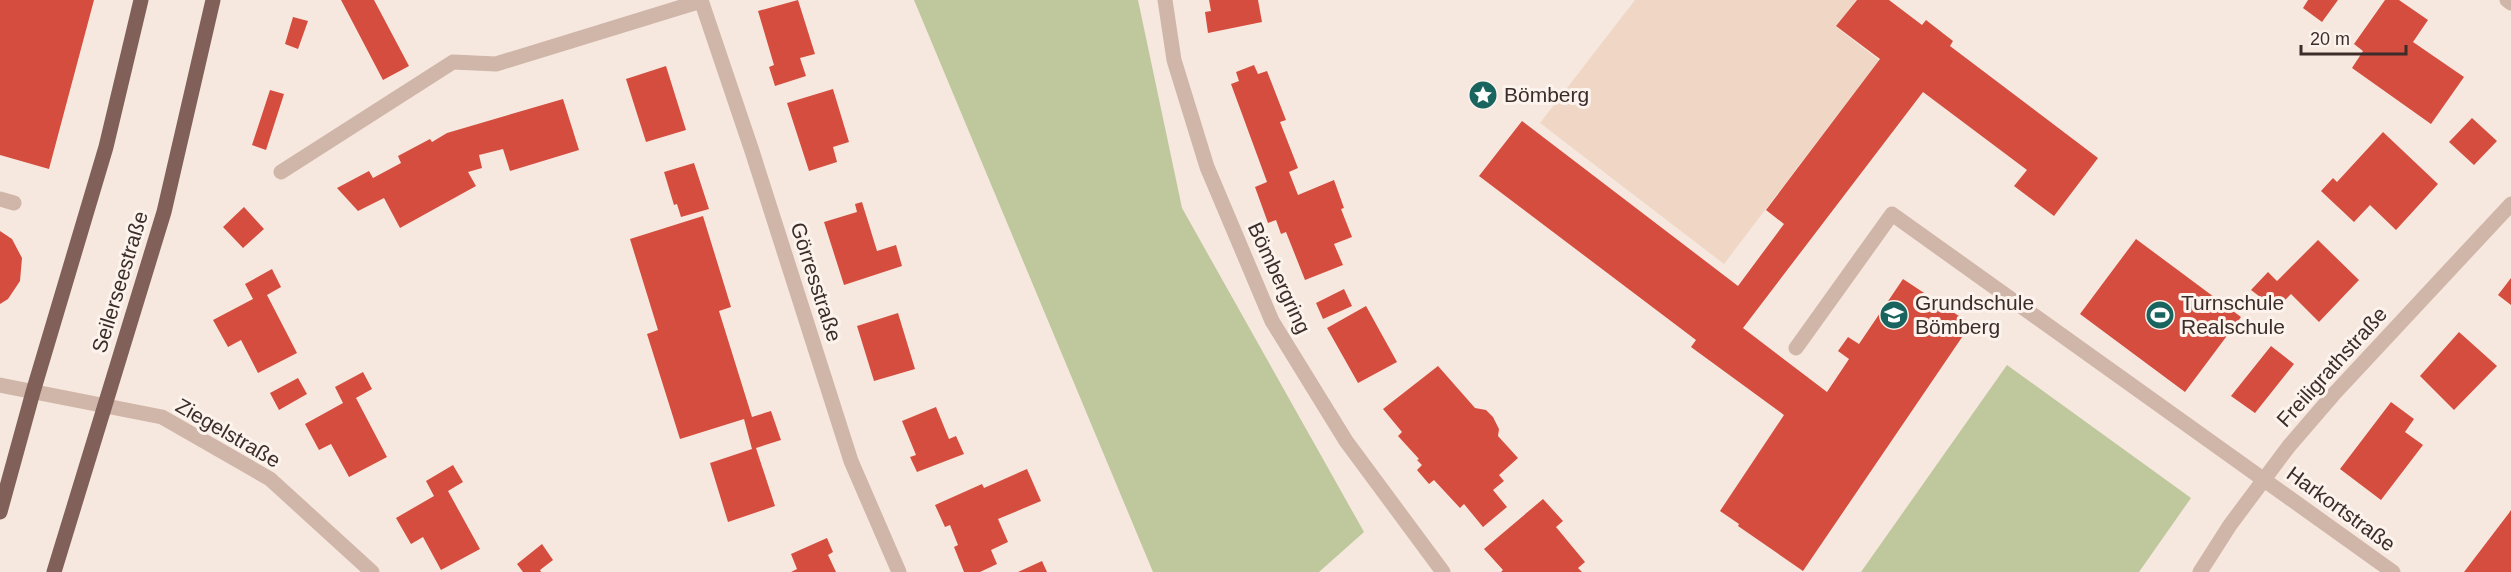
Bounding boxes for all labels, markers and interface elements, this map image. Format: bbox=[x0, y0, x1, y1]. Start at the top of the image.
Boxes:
scale bar bbox=[2301, 18, 2406, 56]
text: 20 m bbox=[2310, 29, 2350, 49]
place icon: Bömberg bbox=[1467, 79, 1499, 111]
place label: Bömberg bbox=[1504, 83, 1589, 106]
street label: Seilerseestraße bbox=[87, 208, 152, 356]
street label: Bömbergring bbox=[1244, 218, 1315, 337]
street label: Görresstraße bbox=[786, 219, 847, 344]
place label: Grundschule Bömberg bbox=[1915, 291, 2034, 338]
place label: Turnschule Realschule bbox=[2181, 291, 2285, 338]
school or university icon: Grundschule Bömberg bbox=[1878, 299, 1910, 331]
sports icon: Turnschule Realschule bbox=[2144, 299, 2176, 331]
street label: Freiligrathstraße bbox=[2272, 302, 2391, 431]
street label: Ziegelstraße bbox=[172, 393, 285, 472]
street label: Harkortstraße bbox=[2283, 462, 2400, 556]

